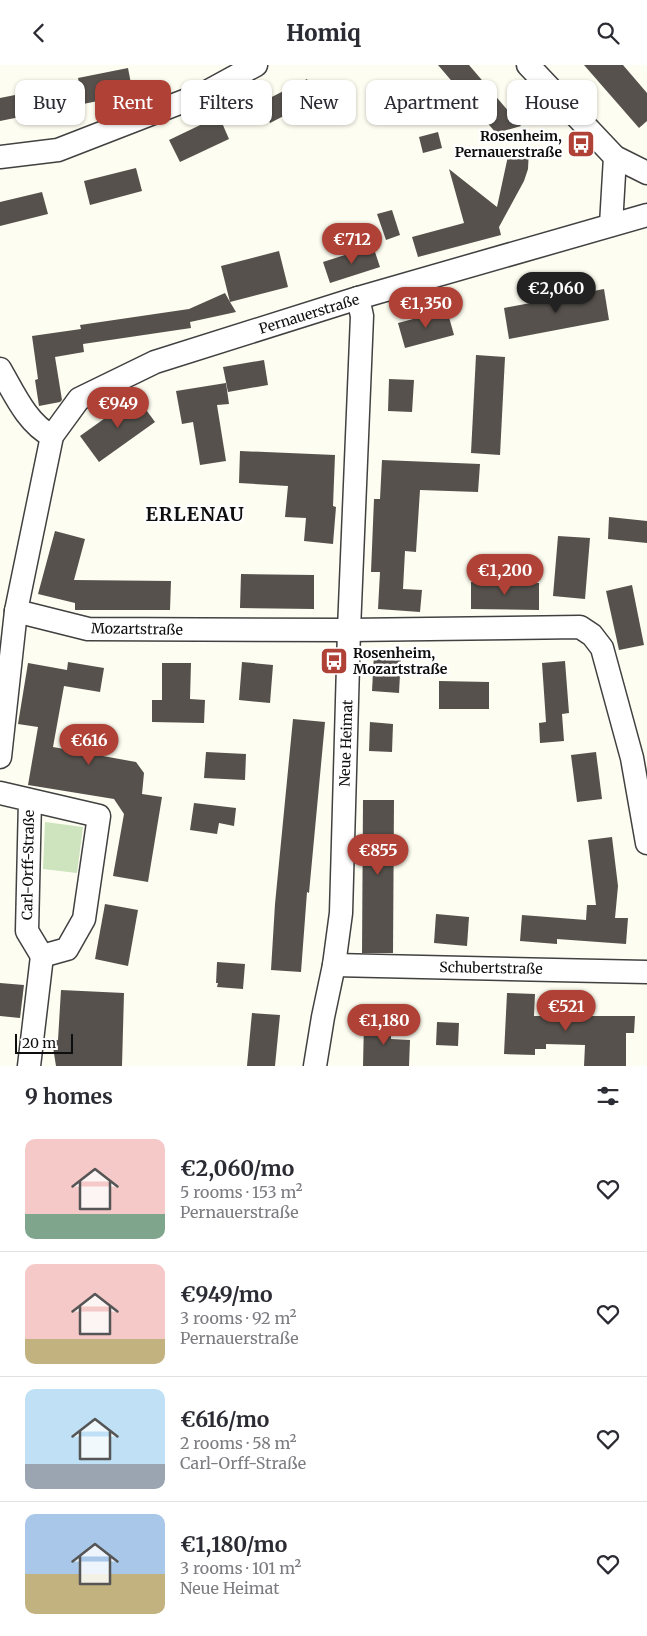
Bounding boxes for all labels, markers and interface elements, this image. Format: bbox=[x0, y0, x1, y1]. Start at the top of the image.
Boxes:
icon: back bbox=[25, 19, 53, 47]
text: Homiq bbox=[286, 19, 361, 47]
icon: search bbox=[594, 19, 622, 47]
chip: Buy bbox=[15, 80, 85, 125]
chip: Rent bbox=[95, 80, 171, 125]
chip: Filters bbox=[181, 80, 272, 125]
chip: New bbox=[282, 80, 356, 125]
chip: Apartment bbox=[366, 80, 497, 125]
chip: House bbox=[507, 80, 597, 125]
place label: Rosenheim, Pernauerstraße bbox=[455, 127, 562, 161]
bus stop icon: Rosenheim, Pernauerstraße bbox=[566, 129, 596, 159]
pin: €712 bbox=[322, 223, 382, 265]
text: €712 bbox=[333, 229, 371, 249]
pin: €2,060 bbox=[515, 271, 597, 314]
text: €2,060 bbox=[528, 278, 584, 298]
pin: €1,350 bbox=[385, 287, 467, 329]
street label: Pernauerstraße bbox=[257, 290, 361, 338]
text: €1,350 bbox=[400, 293, 452, 313]
pin: €949 bbox=[88, 387, 148, 429]
text: €949 bbox=[98, 393, 138, 413]
district label: ERLENAU bbox=[145, 502, 245, 526]
pin: €1,200 bbox=[464, 553, 546, 596]
text: €1,200 bbox=[478, 560, 532, 580]
street label: Mozartstraße bbox=[91, 619, 183, 639]
place label: Rosenheim, Mozartstraße bbox=[353, 644, 448, 678]
bus stop icon: Rosenheim, Mozartstraße bbox=[319, 646, 349, 676]
street label: Neue Heimat bbox=[335, 699, 357, 787]
pin: €616 bbox=[59, 723, 119, 766]
text: €616 bbox=[70, 730, 108, 750]
street label: Carl-Orff-Straße bbox=[18, 810, 38, 920]
pin: €855 bbox=[348, 833, 408, 876]
text: €855 bbox=[358, 840, 398, 860]
street label: Schubertstraße bbox=[439, 958, 543, 978]
pin: €521 bbox=[536, 989, 596, 1032]
text: €521 bbox=[548, 996, 584, 1016]
pin: €1,180 bbox=[343, 1003, 425, 1046]
text: €1,180 bbox=[358, 1010, 410, 1030]
scale bar bbox=[15, 1031, 72, 1054]
text: 20 m bbox=[22, 1034, 56, 1052]
icon: filters bbox=[594, 1082, 622, 1110]
text: 9 homes bbox=[25, 1083, 113, 1110]
text: €2,060/mo bbox=[180, 1155, 294, 1182]
icon: home bbox=[65, 1159, 125, 1219]
icon: heart bbox=[594, 1175, 622, 1203]
text: 5 rooms · 153 m² bbox=[180, 1182, 302, 1202]
text: Pernauerstraße bbox=[180, 1202, 299, 1222]
text: €949/mo bbox=[180, 1281, 272, 1308]
icon: home bbox=[65, 1284, 125, 1344]
icon: heart bbox=[594, 1300, 622, 1328]
text: 3 rooms · 92 m² bbox=[180, 1308, 296, 1328]
text: Pernauerstraße bbox=[180, 1328, 299, 1348]
text: €616/mo bbox=[180, 1406, 269, 1433]
icon: home bbox=[65, 1409, 125, 1469]
icon: heart bbox=[594, 1425, 622, 1453]
text: 2 rooms · 58 m² bbox=[180, 1433, 297, 1453]
text: Carl-Orff-Straße bbox=[180, 1453, 306, 1473]
text: €1,180/mo bbox=[180, 1531, 287, 1558]
icon: home bbox=[65, 1534, 125, 1594]
icon: heart bbox=[594, 1550, 622, 1578]
text: 3 rooms · 101 m² bbox=[180, 1558, 301, 1578]
text: Neue Heimat bbox=[180, 1578, 279, 1598]

